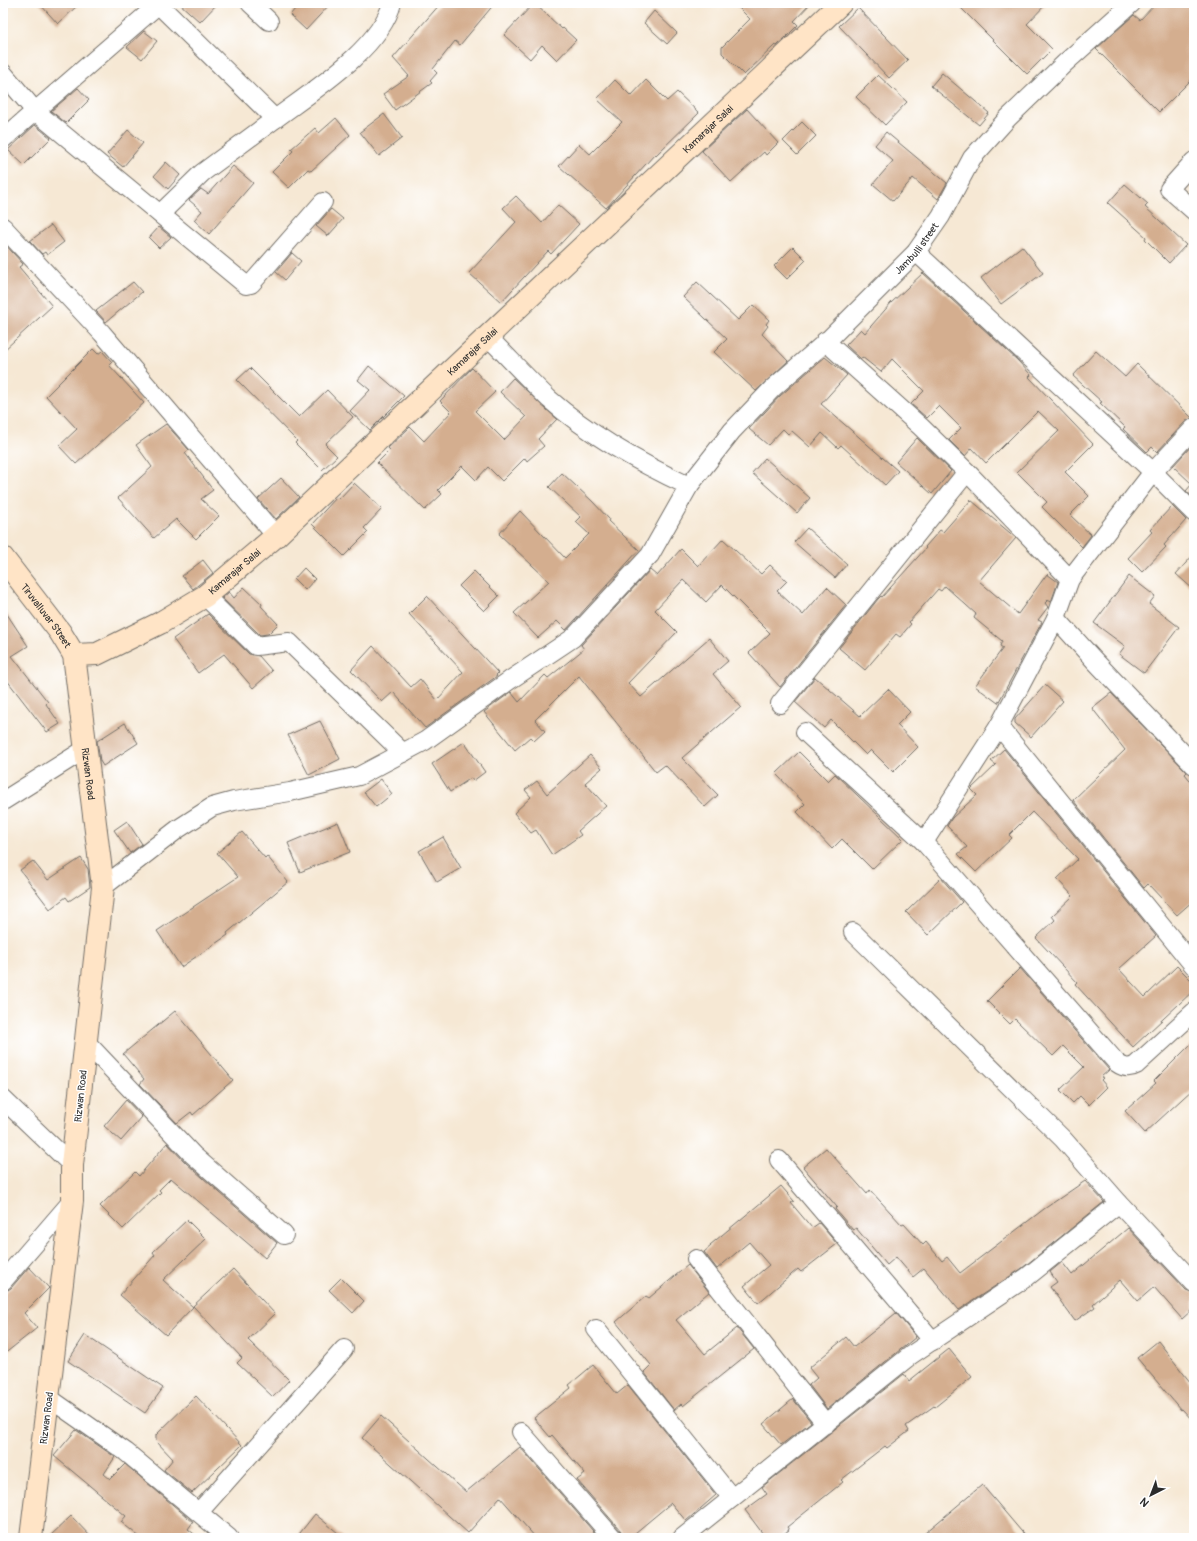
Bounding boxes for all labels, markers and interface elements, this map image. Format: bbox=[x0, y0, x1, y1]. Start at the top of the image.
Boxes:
street label: Kamarajar Salai bbox=[681, 103, 736, 156]
street label: Jambulli street bbox=[892, 220, 942, 277]
street label: Kamarajar Salai bbox=[445, 325, 500, 378]
street label: Kamarajar Salai bbox=[206, 547, 264, 597]
street label: Tiruvalluvar Street bbox=[18, 581, 74, 651]
street label: Rizwan Road bbox=[79, 747, 97, 801]
street label: Rizwan Road bbox=[72, 1069, 90, 1123]
street label: Rizwan Road bbox=[38, 1391, 56, 1445]
north arrow bbox=[1131, 1475, 1171, 1515]
text: N bbox=[1137, 1494, 1152, 1509]

